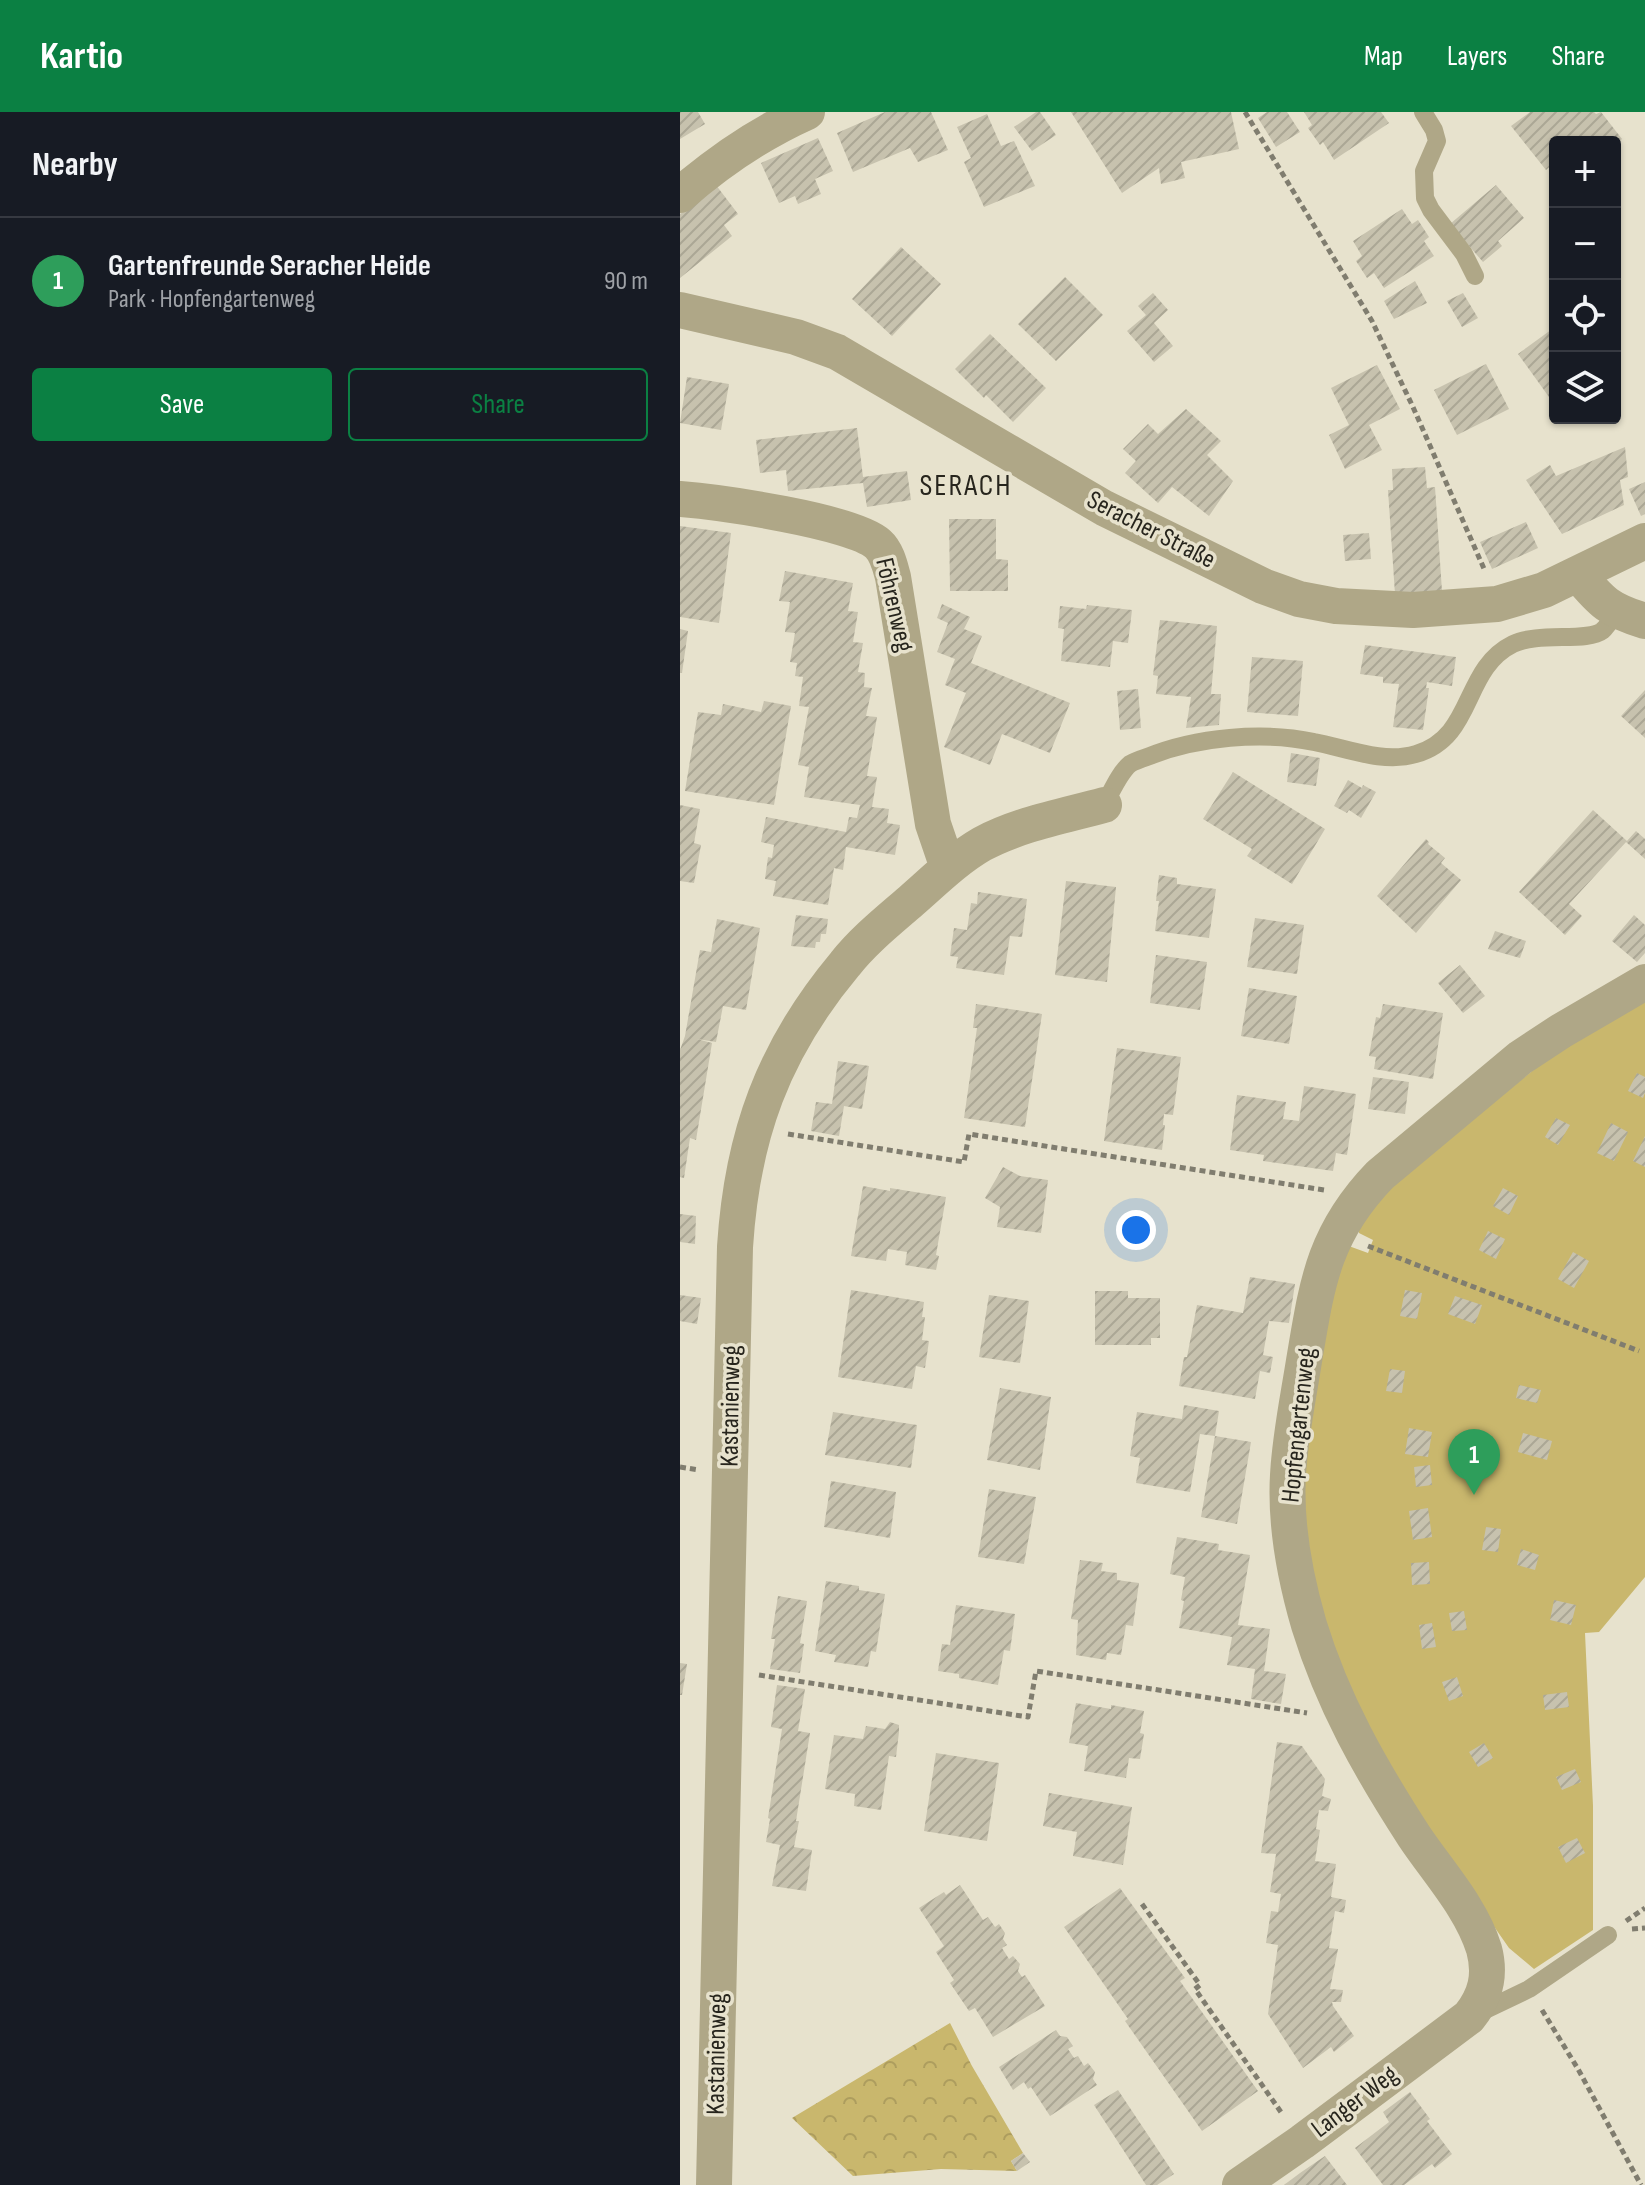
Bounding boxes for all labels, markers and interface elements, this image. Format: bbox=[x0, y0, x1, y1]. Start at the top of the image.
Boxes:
text: Kartio bbox=[40, 34, 123, 79]
text: Map bbox=[1364, 40, 1403, 73]
text: Layers bbox=[1447, 40, 1507, 73]
text: Share bbox=[1551, 40, 1605, 73]
map controls bbox=[1549, 136, 1621, 424]
button: + bbox=[1549, 136, 1621, 208]
text: Nearby bbox=[32, 144, 118, 185]
button: − bbox=[1549, 208, 1621, 280]
text: Gartenfreunde Seracher Heide bbox=[108, 248, 431, 284]
text: 1 bbox=[53, 266, 63, 297]
text: 90 m bbox=[604, 266, 648, 297]
button: locate bbox=[1549, 280, 1621, 352]
text: Park · Hopfengartenweg bbox=[108, 284, 315, 315]
button: layers bbox=[1549, 352, 1621, 424]
button: Save bbox=[32, 368, 332, 441]
button: Share bbox=[348, 368, 648, 441]
district label: SERACH bbox=[919, 468, 1013, 504]
street label: Seracher Straße bbox=[1082, 484, 1220, 576]
street label: Föhrenweg bbox=[868, 555, 920, 655]
your location bbox=[1116, 1210, 1156, 1250]
street label: Kastanienweg bbox=[714, 1345, 748, 1467]
street label: Hopfengartenweg bbox=[1275, 1346, 1323, 1504]
pin: 1 bbox=[1448, 1429, 1500, 1495]
street label: Kastanienweg bbox=[700, 1993, 734, 2115]
street label: Langer Weg bbox=[1306, 2059, 1404, 2145]

